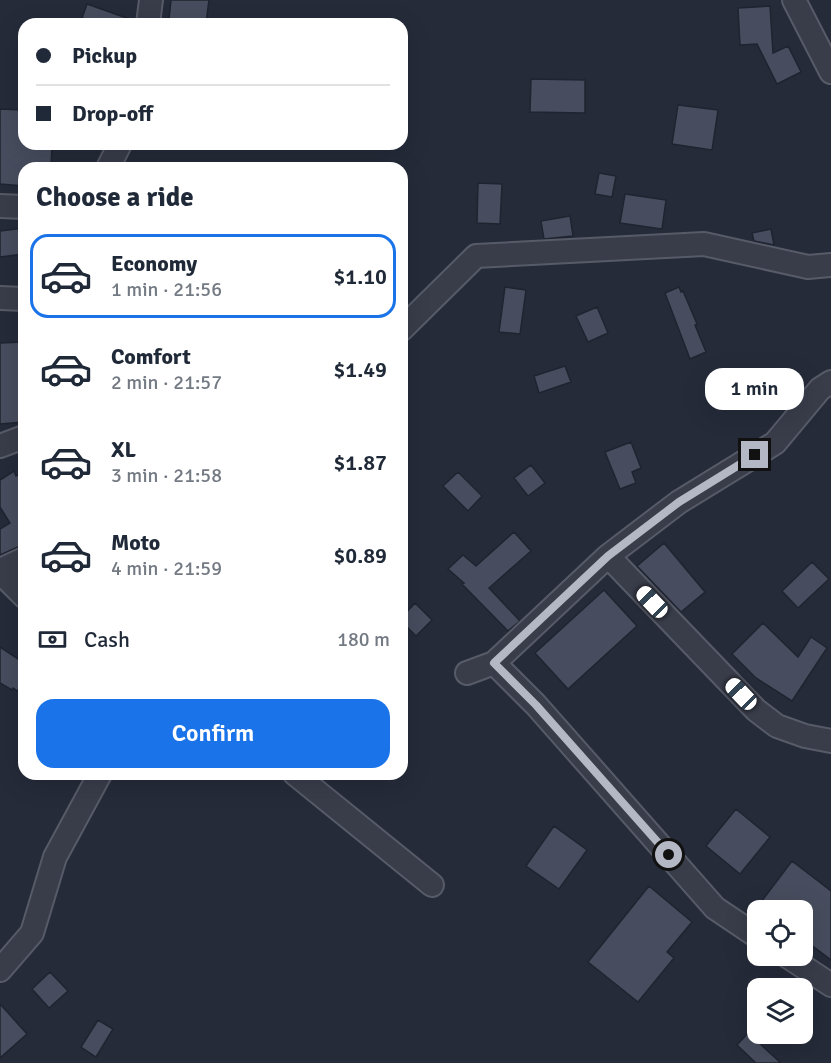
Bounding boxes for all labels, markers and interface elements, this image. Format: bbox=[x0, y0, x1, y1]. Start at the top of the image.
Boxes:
text: Pickup bbox=[72, 42, 137, 69]
text: Drop-off bbox=[72, 100, 153, 127]
text: Choose a ride bbox=[36, 181, 194, 214]
icon: car bbox=[39, 249, 93, 303]
text: Economy bbox=[111, 250, 197, 277]
text: $1.10 bbox=[333, 263, 387, 290]
text: 1 min · 21:56 bbox=[111, 277, 222, 302]
icon: car bbox=[39, 342, 93, 396]
text: Comfort bbox=[111, 343, 191, 370]
text: $1.49 bbox=[333, 356, 387, 383]
callout: 1 min bbox=[706, 368, 804, 410]
text: 2 min · 21:57 bbox=[111, 370, 222, 395]
text: 1 min bbox=[731, 376, 778, 401]
icon: car bbox=[39, 435, 93, 489]
text: XL bbox=[111, 436, 136, 463]
route end bbox=[741, 441, 768, 468]
text: $1.87 bbox=[333, 449, 387, 476]
text: 3 min · 21:58 bbox=[111, 463, 222, 488]
icon: car bbox=[39, 528, 93, 582]
text: Moto bbox=[111, 529, 160, 556]
text: $0.89 bbox=[333, 542, 387, 569]
text: 4 min · 21:59 bbox=[111, 556, 222, 581]
car bbox=[633, 583, 671, 621]
icon: cash bbox=[36, 623, 69, 656]
text: Cash bbox=[84, 626, 130, 653]
text: 180 m bbox=[337, 627, 390, 652]
car bbox=[722, 675, 760, 713]
button: Confirm bbox=[36, 699, 390, 768]
route start bbox=[655, 841, 682, 868]
map controls bbox=[747, 900, 813, 1044]
button: locate bbox=[747, 900, 813, 966]
button: layers bbox=[747, 978, 813, 1044]

